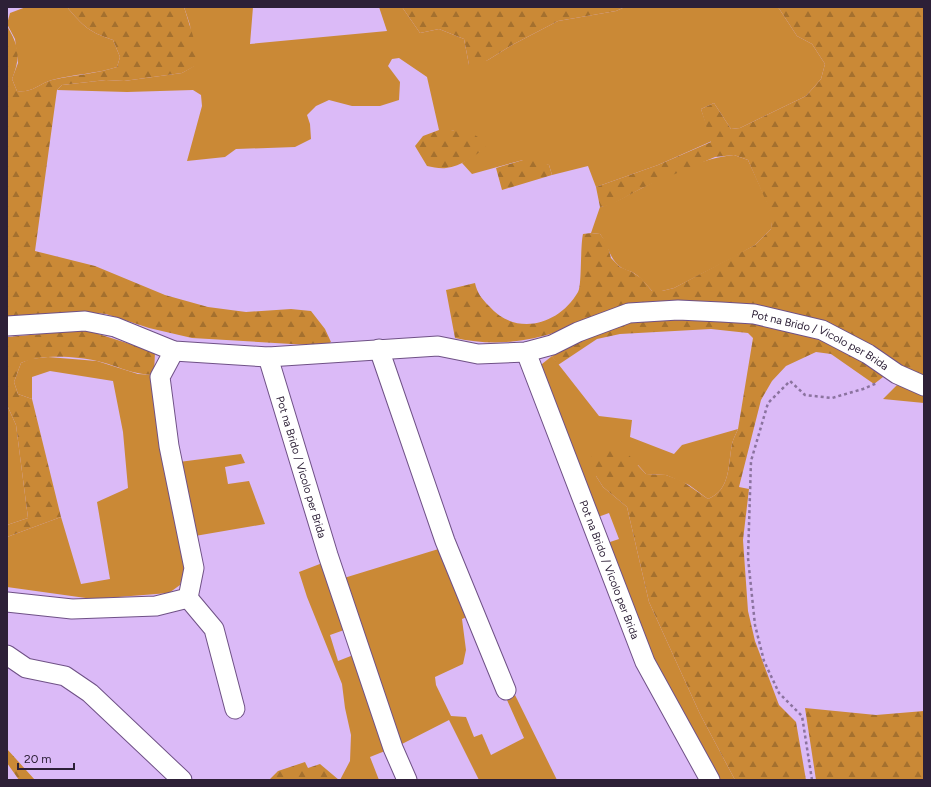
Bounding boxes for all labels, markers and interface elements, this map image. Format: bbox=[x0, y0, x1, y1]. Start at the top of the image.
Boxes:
street label: Pot na Brido / Vicolo per Brida bbox=[750, 308, 891, 373]
street label: Pot na Brido / Vicolo per Brida bbox=[273, 395, 329, 540]
street label: Pot na Brido / Vicolo per Brida bbox=[576, 498, 642, 641]
scale bar bbox=[18, 745, 74, 771]
text: 20 m bbox=[24, 752, 52, 766]

